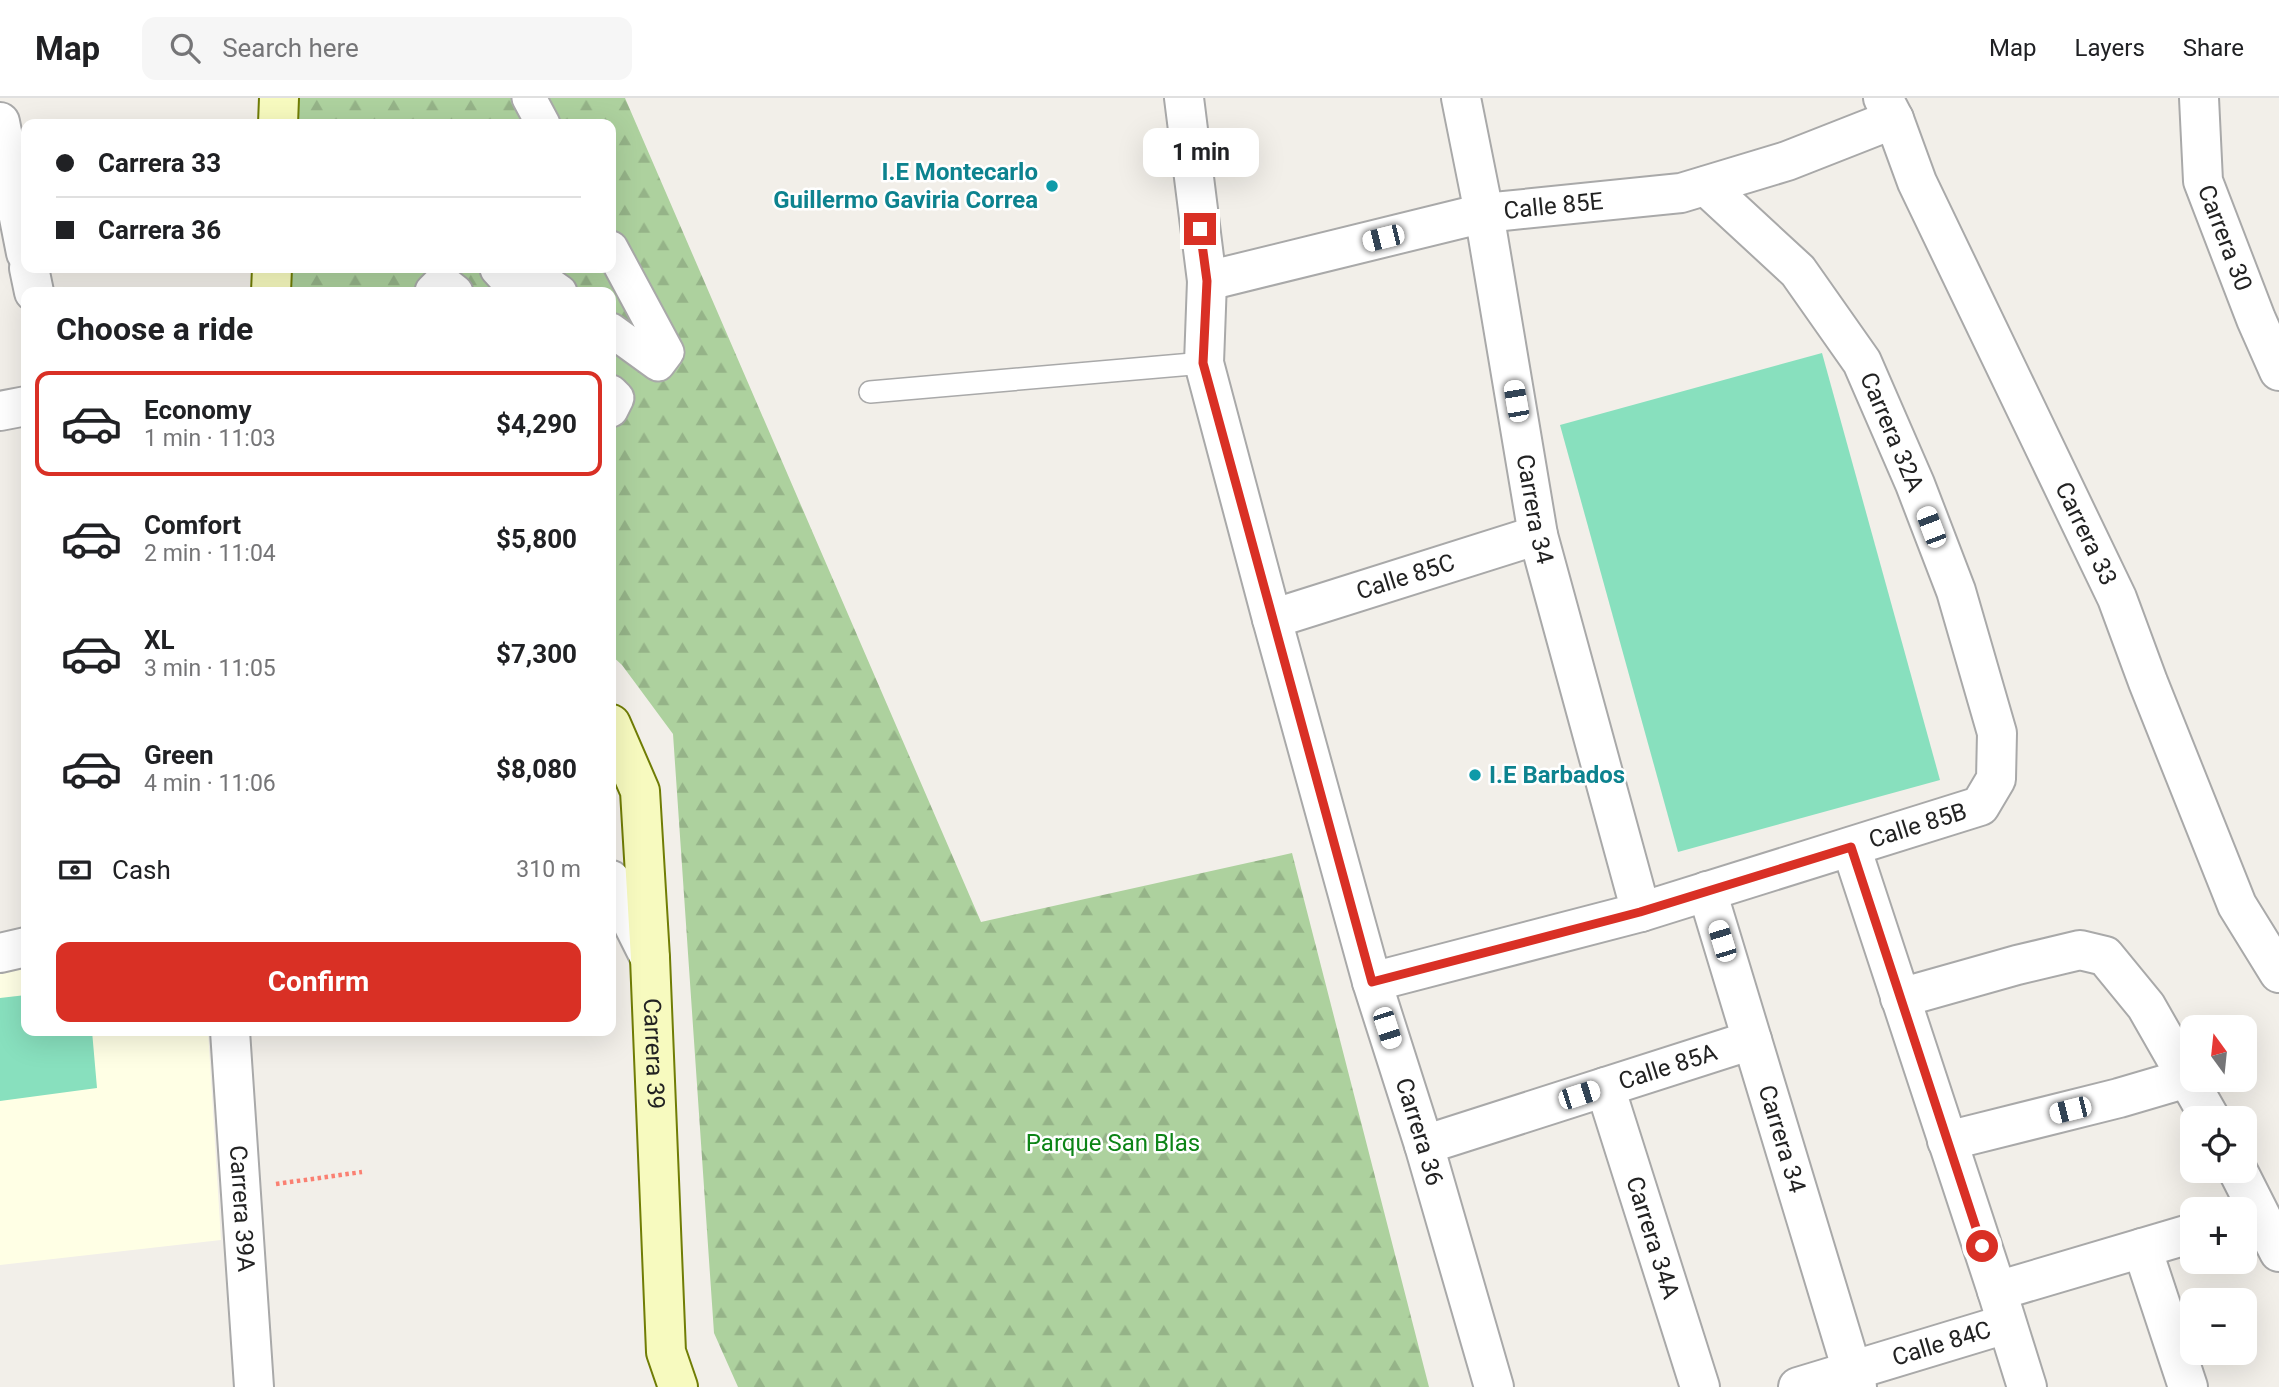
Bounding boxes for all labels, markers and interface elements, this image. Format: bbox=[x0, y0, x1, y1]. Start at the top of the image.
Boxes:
search box bbox=[142, 17, 632, 80]
text: Map bbox=[35, 29, 100, 68]
icon: search bbox=[166, 29, 204, 67]
text: Search here bbox=[222, 33, 359, 63]
text: Map bbox=[1989, 34, 2037, 62]
text: Layers bbox=[2075, 34, 2145, 62]
text: Share bbox=[2183, 34, 2244, 62]
callout: 1 min bbox=[1142, 128, 1258, 176]
text: 1 min bbox=[1172, 139, 1230, 166]
text: Carrera 33 bbox=[98, 148, 221, 178]
place label: I.E Montecarlo Guillermo Gaviria Correa bbox=[773, 158, 1038, 214]
marker: I.E Montecarlo Guillermo Gaviria Correa bbox=[1044, 178, 1060, 194]
street label: Carrera 30 bbox=[2192, 181, 2258, 295]
street label: Calle 85E bbox=[1502, 187, 1604, 225]
route end bbox=[1184, 213, 1216, 245]
text: Carrera 36 bbox=[98, 215, 221, 245]
car bbox=[1361, 223, 1406, 253]
text: Choose a ride bbox=[56, 310, 253, 348]
street label: Carrera 32A bbox=[1854, 368, 1930, 496]
car bbox=[1503, 378, 1530, 424]
icon: car bbox=[60, 392, 123, 455]
text: Economy bbox=[144, 395, 251, 425]
text: $4,290 bbox=[496, 409, 577, 439]
text: 1 min · 11:03 bbox=[144, 425, 276, 452]
street label: Carrera 34 bbox=[1511, 452, 1559, 567]
street label: Carrera 33 bbox=[2049, 478, 2123, 590]
car bbox=[1914, 504, 1949, 550]
icon: car bbox=[60, 507, 123, 570]
text: Comfort bbox=[144, 510, 241, 540]
text: $5,800 bbox=[496, 524, 577, 554]
text: 2 min · 11:04 bbox=[144, 540, 276, 567]
street label: Calle 85C bbox=[1353, 548, 1458, 606]
icon: car bbox=[60, 622, 123, 685]
text: XL bbox=[144, 625, 175, 655]
text: $7,300 bbox=[496, 639, 577, 669]
text: 3 min · 11:05 bbox=[144, 655, 276, 682]
icon: car bbox=[60, 737, 123, 800]
text: Green bbox=[144, 740, 214, 770]
text: $8,080 bbox=[496, 754, 577, 784]
place label: I.E Barbados bbox=[1489, 761, 1625, 789]
marker: I.E Barbados bbox=[1467, 767, 1483, 783]
text: 4 min · 11:06 bbox=[144, 770, 276, 797]
street label: Calle 85B bbox=[1865, 797, 1970, 854]
icon: cash bbox=[56, 851, 94, 889]
text: Cash bbox=[112, 855, 171, 885]
text: 310 m bbox=[516, 856, 581, 883]
car bbox=[1706, 918, 1739, 964]
button: Confirm bbox=[56, 942, 581, 1022]
street label: Carrera 39 bbox=[638, 998, 670, 1110]
car bbox=[1371, 1005, 1404, 1051]
north arrow bbox=[2180, 1015, 2258, 1092]
map controls bbox=[2180, 1015, 2257, 1365]
street label: Calle 85A bbox=[1615, 1038, 1721, 1096]
street label: Carrera 36 bbox=[1390, 1074, 1449, 1189]
car bbox=[1556, 1079, 1603, 1111]
street label: Carrera 34 bbox=[1752, 1082, 1811, 1196]
car bbox=[2048, 1095, 2093, 1125]
button: locate bbox=[2180, 1106, 2257, 1183]
park label: Parque San Blas bbox=[1026, 1129, 1200, 1157]
street label: Carrera 39A bbox=[224, 1144, 260, 1273]
street label: Carrera 34A bbox=[1620, 1173, 1685, 1303]
button: + bbox=[2180, 1197, 2257, 1274]
route start bbox=[1966, 1230, 1998, 1262]
button: − bbox=[2180, 1288, 2257, 1365]
street label: Calle 84C bbox=[1889, 1315, 1994, 1372]

